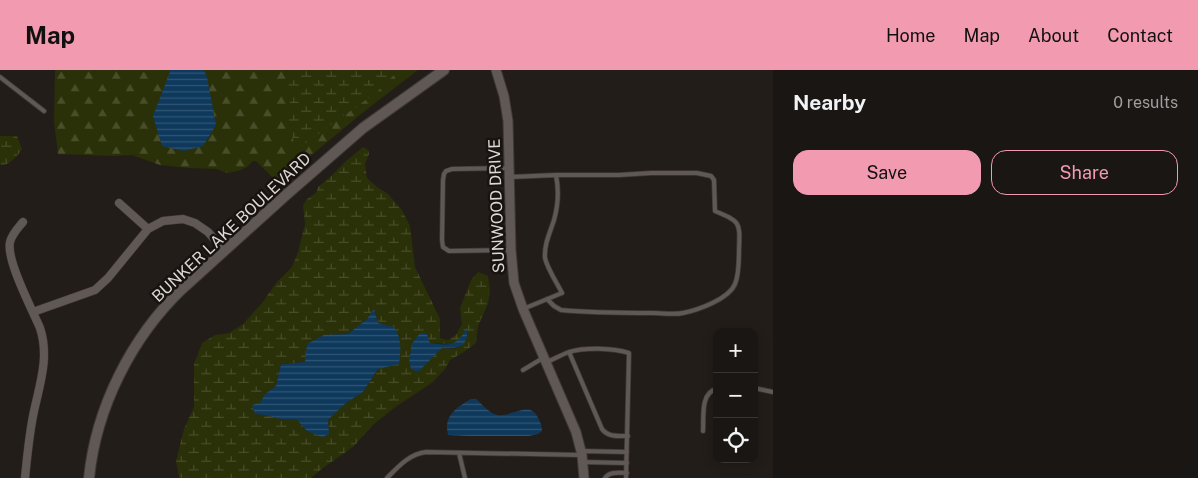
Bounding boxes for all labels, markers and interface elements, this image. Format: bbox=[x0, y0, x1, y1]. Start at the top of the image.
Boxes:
text: Map bbox=[25, 21, 75, 49]
text: Home bbox=[886, 25, 936, 46]
text: Map bbox=[964, 25, 1000, 46]
text: About bbox=[1028, 25, 1079, 46]
text: Contact bbox=[1107, 25, 1173, 46]
text: Nearby bbox=[793, 90, 866, 115]
text: 0 results bbox=[1113, 93, 1178, 112]
street label: SUNWOOD DRIVE bbox=[485, 138, 508, 274]
street label: BUNKER LAKE BOULEVARD bbox=[148, 149, 315, 306]
button: Save bbox=[793, 150, 981, 195]
button: Share bbox=[991, 150, 1178, 195]
map controls bbox=[713, 328, 758, 463]
button: + bbox=[713, 328, 758, 373]
button: − bbox=[713, 373, 758, 418]
button: locate bbox=[713, 418, 758, 463]

